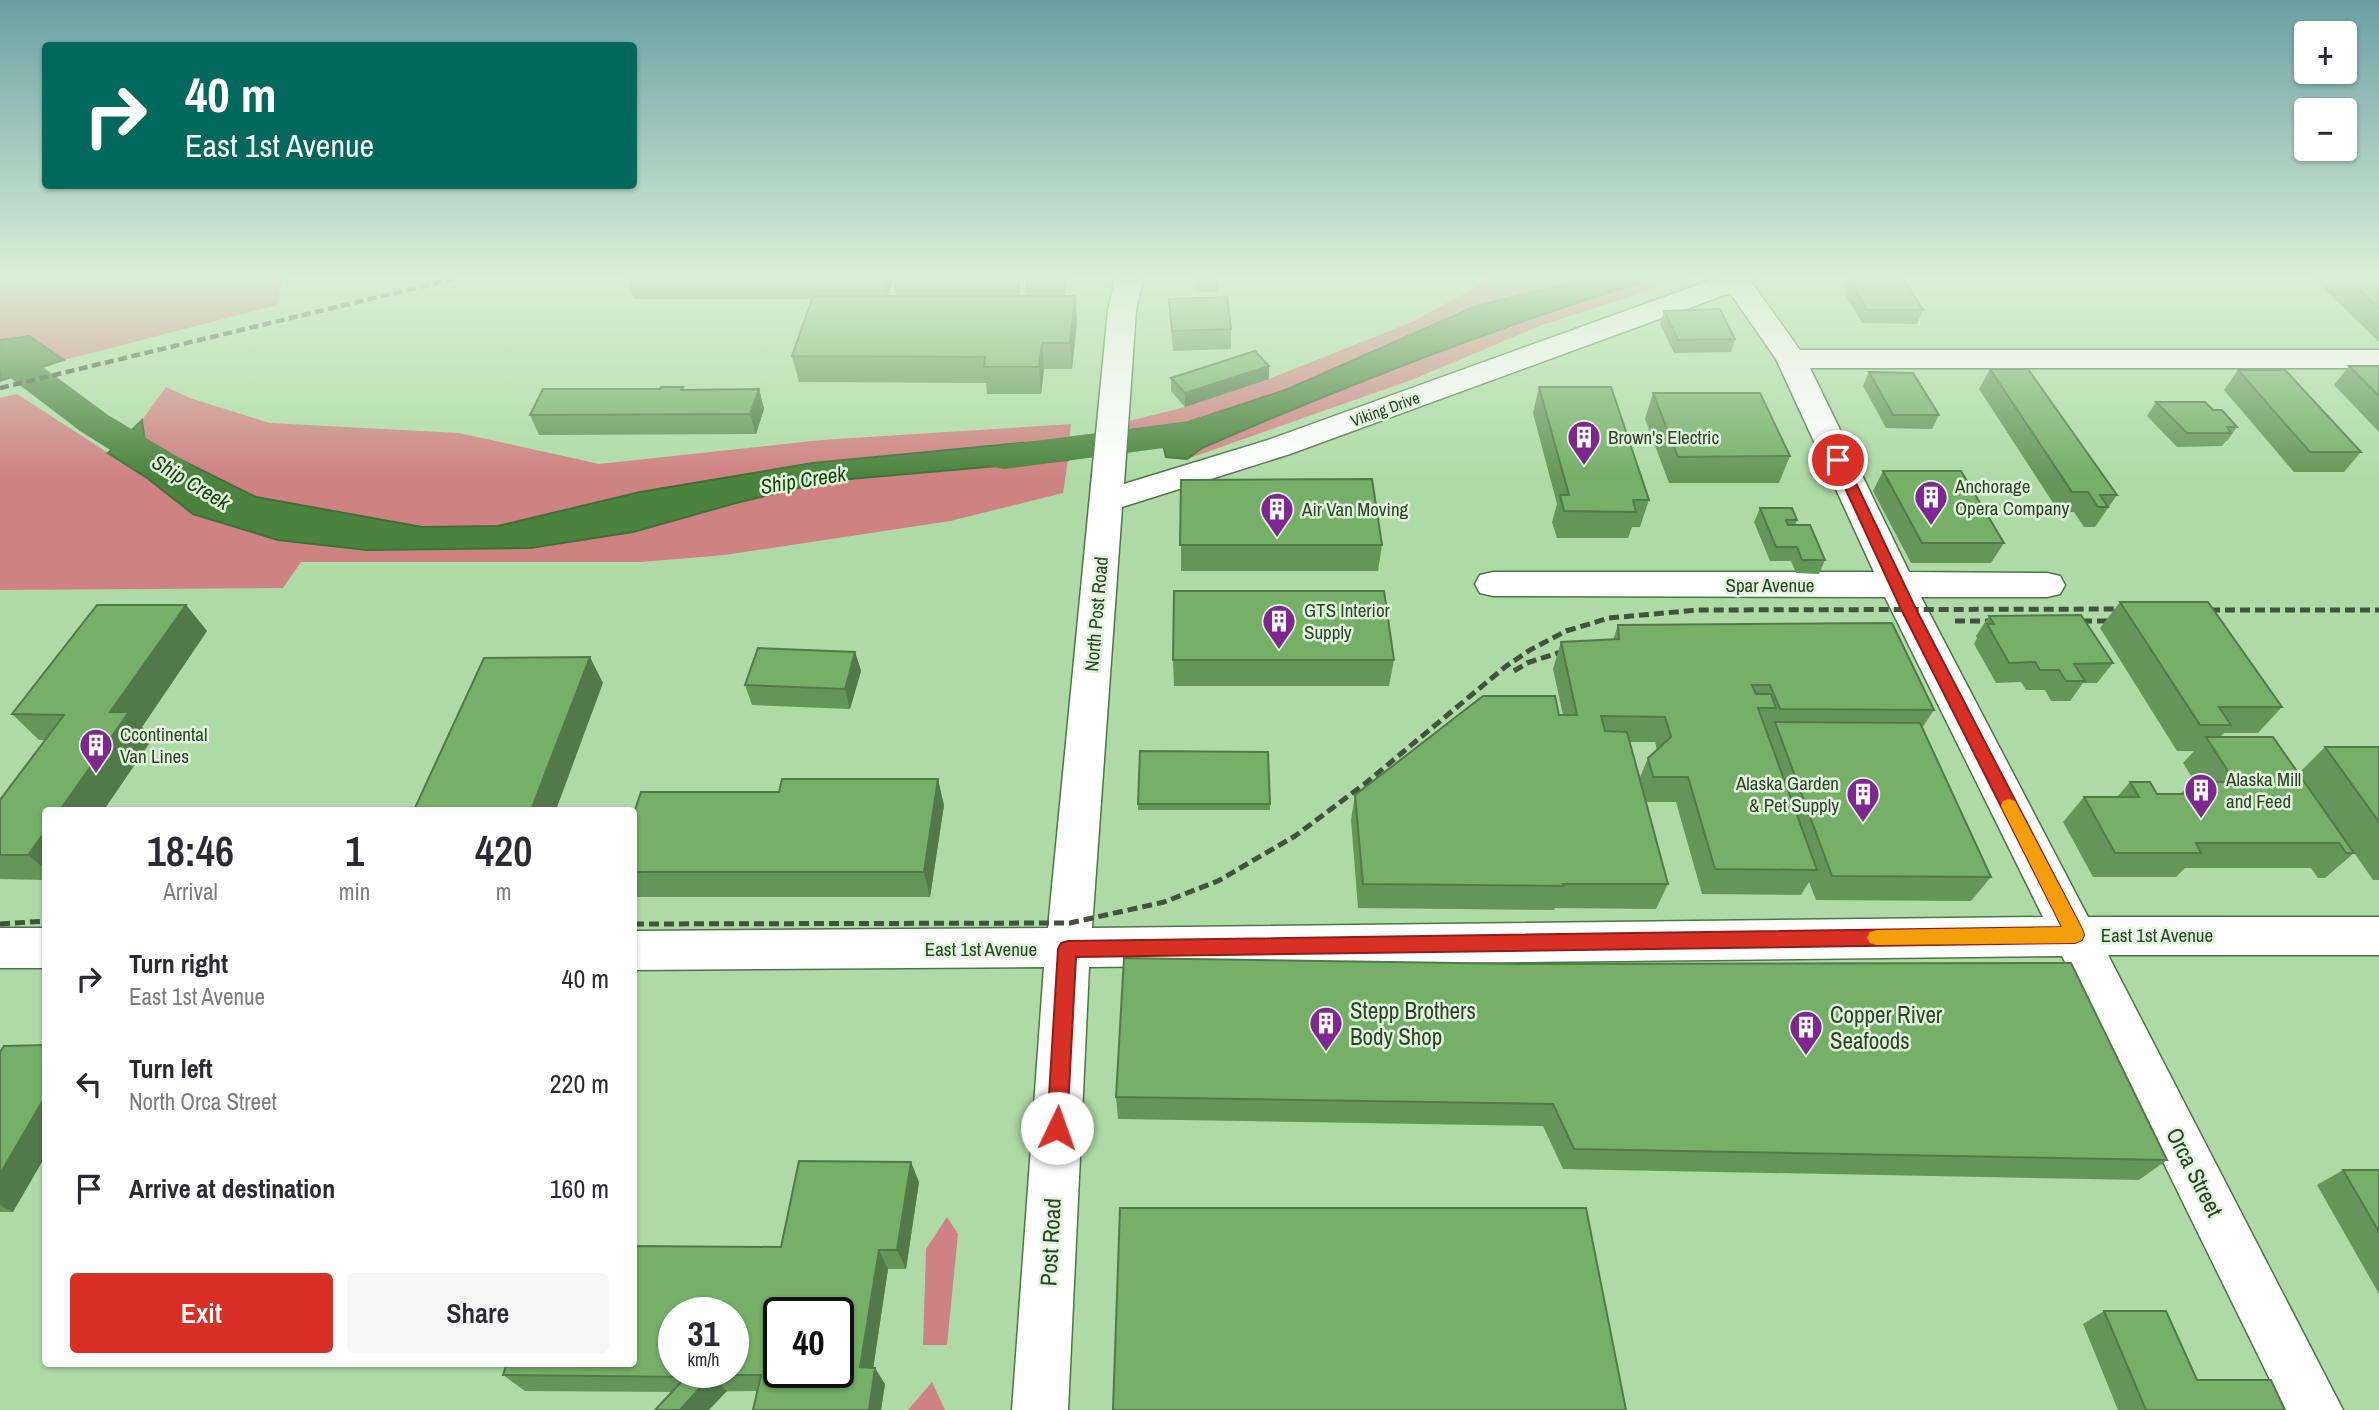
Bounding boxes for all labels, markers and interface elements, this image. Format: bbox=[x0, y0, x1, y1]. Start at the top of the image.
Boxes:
map controls bbox=[2294, 21, 2357, 161]
button: + bbox=[2294, 21, 2357, 84]
text: 40 m bbox=[185, 61, 277, 127]
icon: right bbox=[70, 70, 161, 161]
button: − bbox=[2294, 98, 2357, 161]
text: East 1st Avenue bbox=[185, 124, 374, 167]
street label: Viking Drive bbox=[1347, 386, 1423, 432]
building icon: Brown's Electric bbox=[1565, 418, 1603, 467]
place label: Brown's Electric bbox=[1608, 424, 1719, 450]
pin bbox=[1808, 430, 1868, 490]
icon: arrive bbox=[1819, 441, 1857, 479]
water label: Ship Creek bbox=[147, 447, 237, 517]
water label: Ship Creek bbox=[758, 459, 849, 501]
place label: Anchorage Opera Company bbox=[1954, 473, 2070, 521]
building icon: Anchorage Opera Company bbox=[1912, 478, 1950, 527]
building icon: Air Van Moving bbox=[1258, 490, 1296, 539]
place label: Air Van Moving bbox=[1301, 496, 1409, 522]
street label: North Post Road bbox=[1078, 555, 1114, 673]
street label: Spar Avenue bbox=[1726, 572, 1814, 598]
place label: GTS Interior Supply bbox=[1304, 597, 1391, 645]
building icon: GTS Interior Supply bbox=[1260, 602, 1298, 651]
place label: Ccontinental Van Lines bbox=[120, 721, 207, 769]
building icon: Ccontinental Van Lines bbox=[77, 726, 115, 775]
place label: Alaska Mill and Feed bbox=[2225, 766, 2301, 814]
place label: Alaska Garden & Pet Supply bbox=[1735, 770, 1839, 818]
building icon: Alaska Mill and Feed bbox=[2182, 771, 2220, 820]
building icon: Alaska Garden & Pet Supply bbox=[1844, 775, 1882, 824]
text: 18:46 bbox=[147, 823, 234, 879]
text: 1 bbox=[345, 823, 364, 879]
text: 420 bbox=[475, 823, 532, 879]
text: Arrival bbox=[163, 876, 218, 907]
text: min bbox=[339, 876, 370, 907]
text: m bbox=[496, 876, 511, 907]
street label: East 1st Avenue bbox=[2101, 922, 2213, 948]
street label: East 1st Avenue bbox=[925, 936, 1037, 962]
text: Turn right bbox=[129, 946, 228, 981]
icon: right bbox=[70, 960, 108, 998]
text: 40 m bbox=[562, 961, 609, 996]
text: East 1st Avenue bbox=[129, 981, 265, 1012]
place label: Stepp Brothers Body Shop bbox=[1350, 995, 1476, 1052]
place label: Copper River Seafoods bbox=[1830, 999, 1943, 1056]
building icon: Stepp Brothers Body Shop bbox=[1307, 1004, 1345, 1053]
building icon: Copper River Seafoods bbox=[1787, 1008, 1825, 1057]
text: Turn left bbox=[129, 1051, 213, 1086]
icon: left bbox=[70, 1065, 108, 1103]
text: 220 m bbox=[550, 1066, 609, 1101]
text: North Orca Street bbox=[129, 1086, 277, 1117]
position arrow bbox=[1020, 1091, 1094, 1165]
street label: Orca Street bbox=[2159, 1122, 2231, 1222]
icon: arrive bbox=[70, 1170, 108, 1208]
text: Arrive at destination bbox=[129, 1171, 335, 1206]
text: 160 m bbox=[550, 1171, 609, 1206]
street label: Post Road bbox=[1032, 1197, 1068, 1287]
button: Exit bbox=[70, 1273, 333, 1353]
button: Share bbox=[347, 1273, 609, 1353]
speed limit sign: 40 bbox=[763, 1297, 854, 1388]
text: 31 bbox=[688, 1310, 719, 1357]
text: km/h bbox=[688, 1347, 720, 1372]

